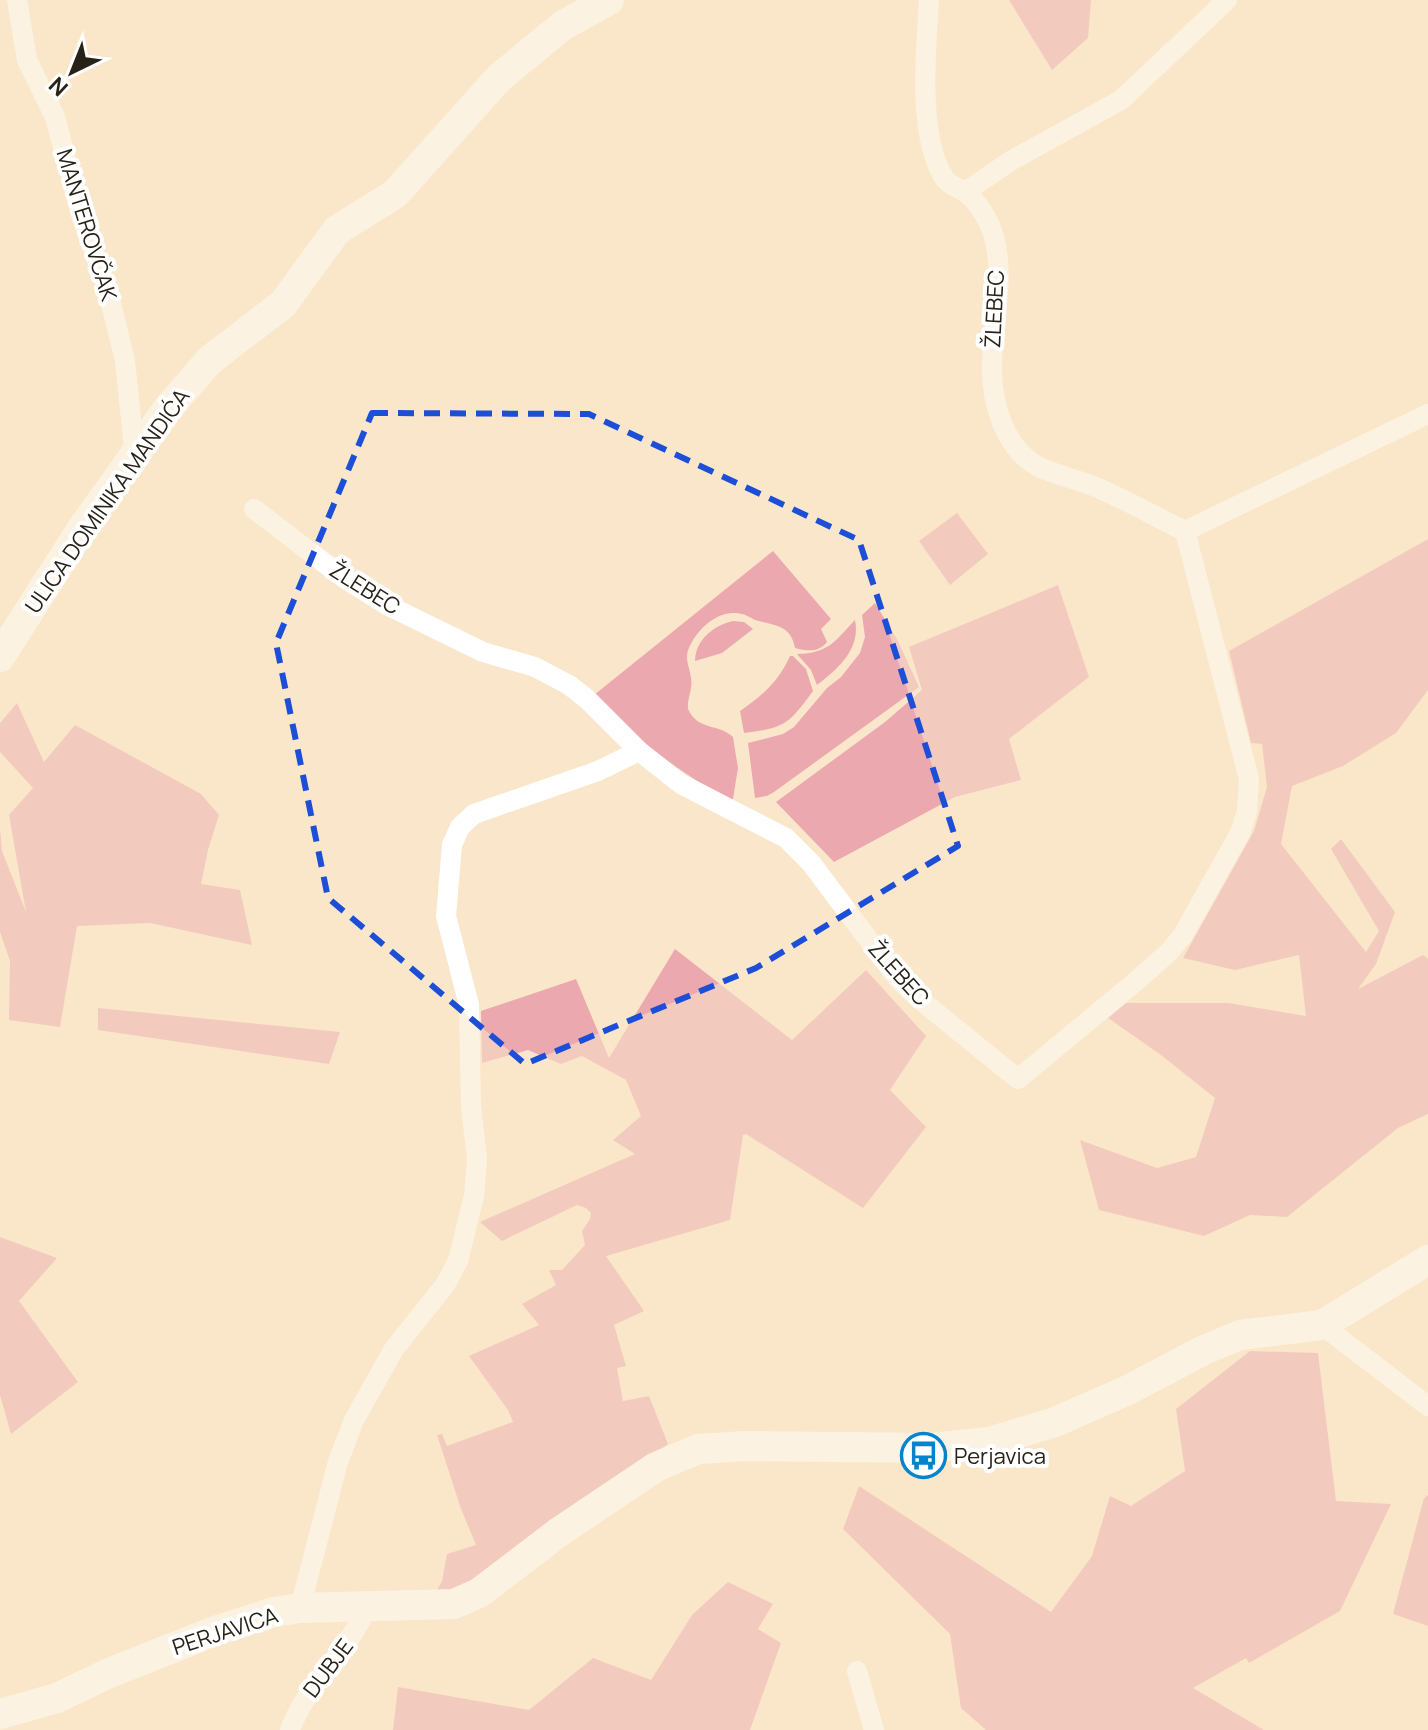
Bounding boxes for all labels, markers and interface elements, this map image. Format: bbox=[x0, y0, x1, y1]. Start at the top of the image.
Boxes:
north arrow bbox=[32, 32, 112, 112]
text: N bbox=[42, 70, 74, 103]
street label: MANTEROVČAK bbox=[50, 145, 125, 306]
street label: ŽLEBEC bbox=[977, 269, 1011, 349]
street label: ULICA DOMINIKA MANDIĆA bbox=[18, 383, 196, 619]
street label: ŽLEBEC bbox=[324, 554, 406, 622]
street label: ŽLEBEC bbox=[862, 934, 936, 1012]
bus stop icon: Perjavica bbox=[899, 1432, 947, 1480]
place label: Perjavica bbox=[954, 1441, 1046, 1471]
street label: PERJAVICA bbox=[168, 1600, 282, 1662]
street label: DUBJE bbox=[296, 1632, 360, 1704]

